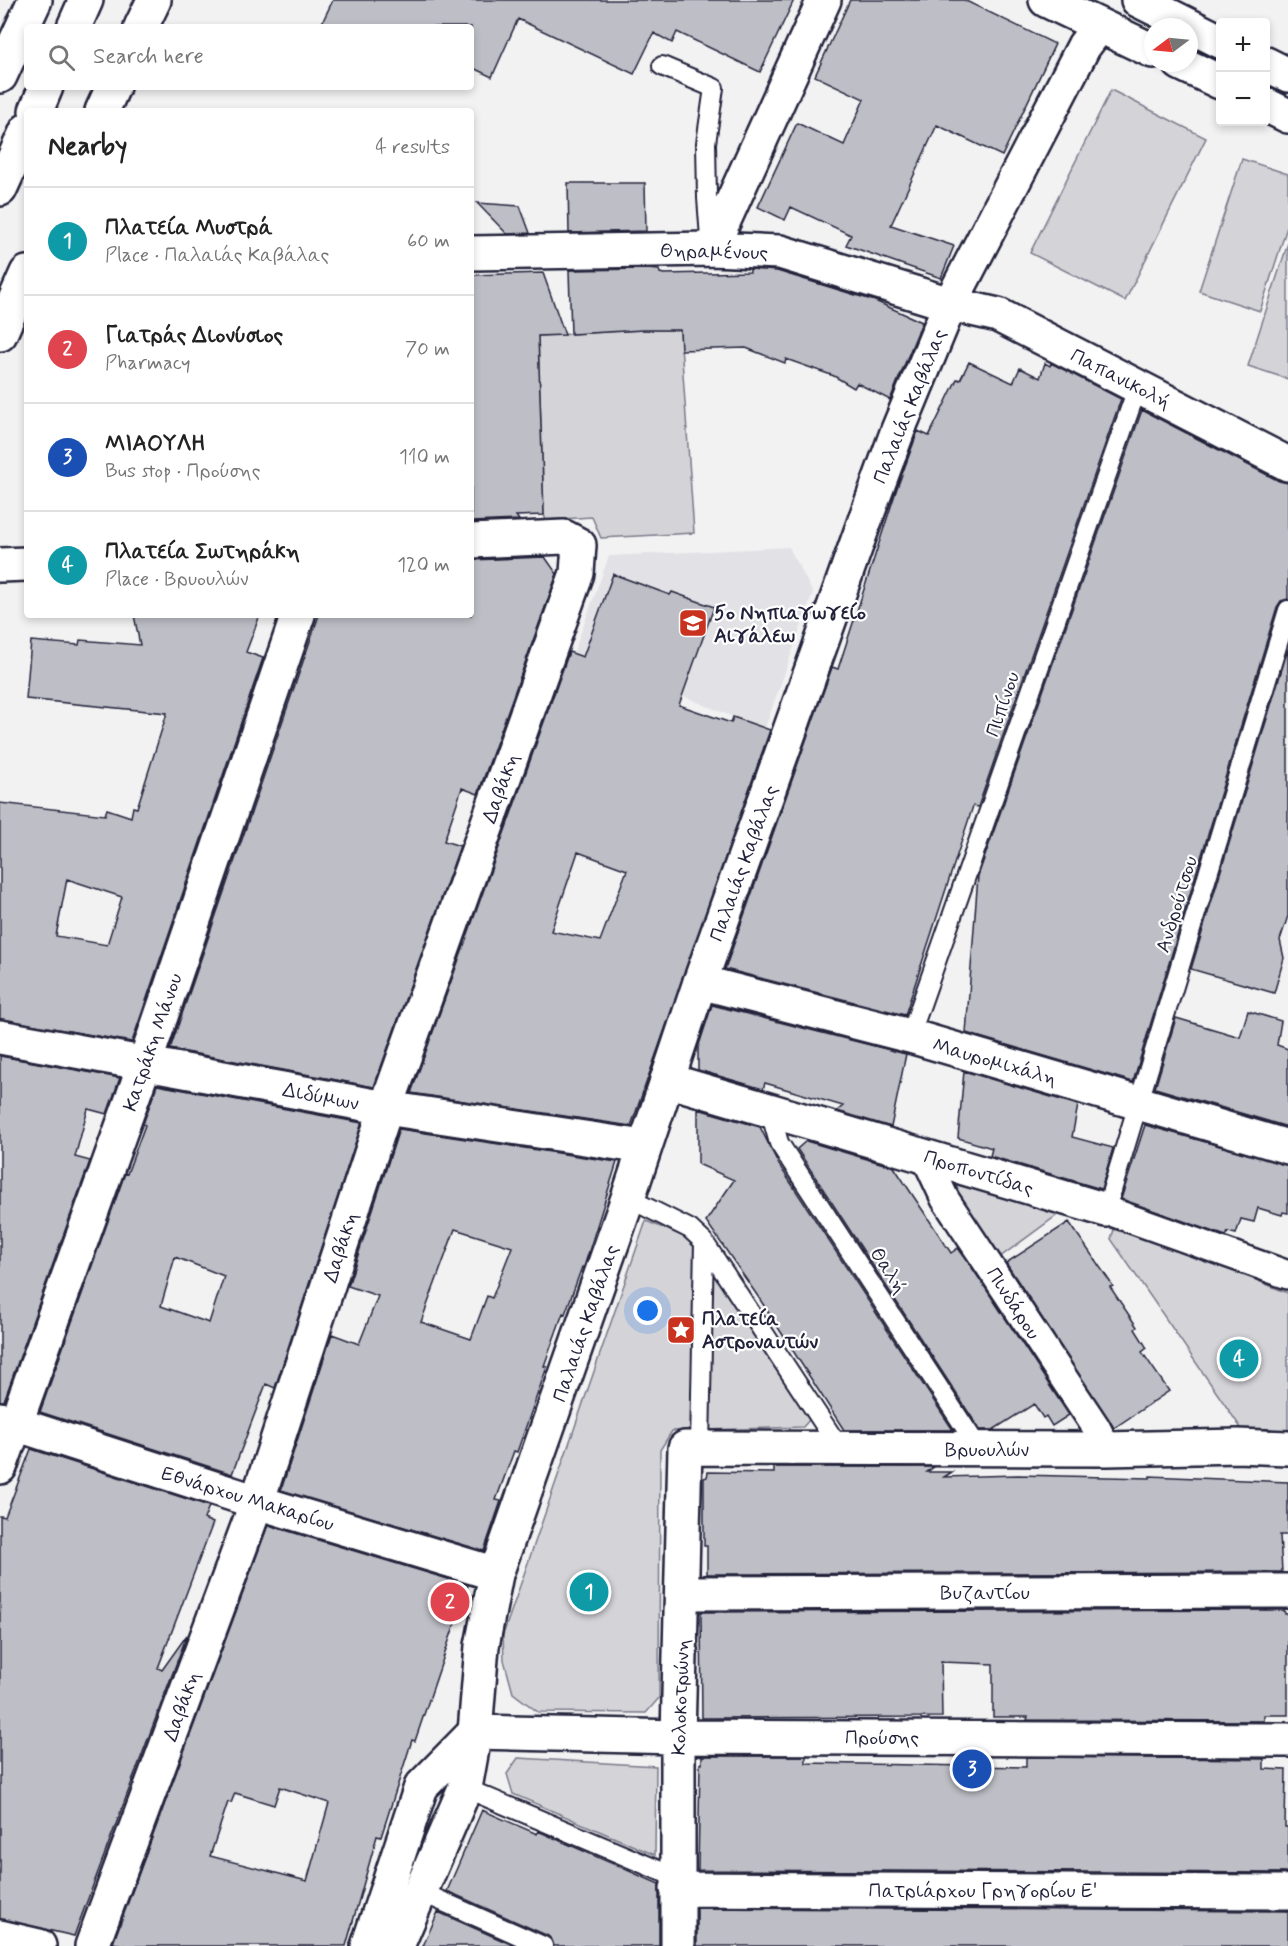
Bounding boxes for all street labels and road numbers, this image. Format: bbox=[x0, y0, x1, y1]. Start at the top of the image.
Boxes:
street label: Θηραμένους bbox=[660, 238, 769, 267]
street label: Παλαιάς Καβάλας bbox=[867, 325, 954, 488]
street label: Παπανικολή bbox=[1066, 343, 1175, 416]
street label: Πιπίνου bbox=[980, 668, 1027, 741]
street label: Δαβάκη bbox=[476, 750, 527, 827]
street label: Παλαιάς Καβάλας bbox=[704, 781, 785, 946]
street label: Ανδρούτσου bbox=[1150, 853, 1205, 956]
street label: Κατράκη Μάνου bbox=[117, 970, 190, 1115]
street label: Μαυρομιχάλη bbox=[929, 1032, 1060, 1093]
street label: Διδύμων bbox=[280, 1077, 361, 1118]
street label: Προποντίδας bbox=[920, 1144, 1037, 1203]
street label: Δαβάκη bbox=[317, 1209, 366, 1286]
street label: Παλαιάς Καβάλας bbox=[547, 1241, 626, 1406]
street label: Θαλή bbox=[863, 1242, 913, 1299]
street label: Πινδάρου bbox=[979, 1262, 1046, 1345]
street label: Βρυουλών bbox=[945, 1437, 1029, 1464]
street label: Εθνάρχου Μακαρίου bbox=[158, 1460, 337, 1539]
street label: Βυζαντίου bbox=[940, 1580, 1030, 1607]
street label: Κολοκοτρώνη bbox=[666, 1638, 697, 1756]
street label: Δαβάκη bbox=[157, 1668, 208, 1745]
street label: Προύσης bbox=[845, 1725, 919, 1752]
street label: Πατριάρχου Γρηγορίου Ε' bbox=[869, 1878, 1097, 1905]

